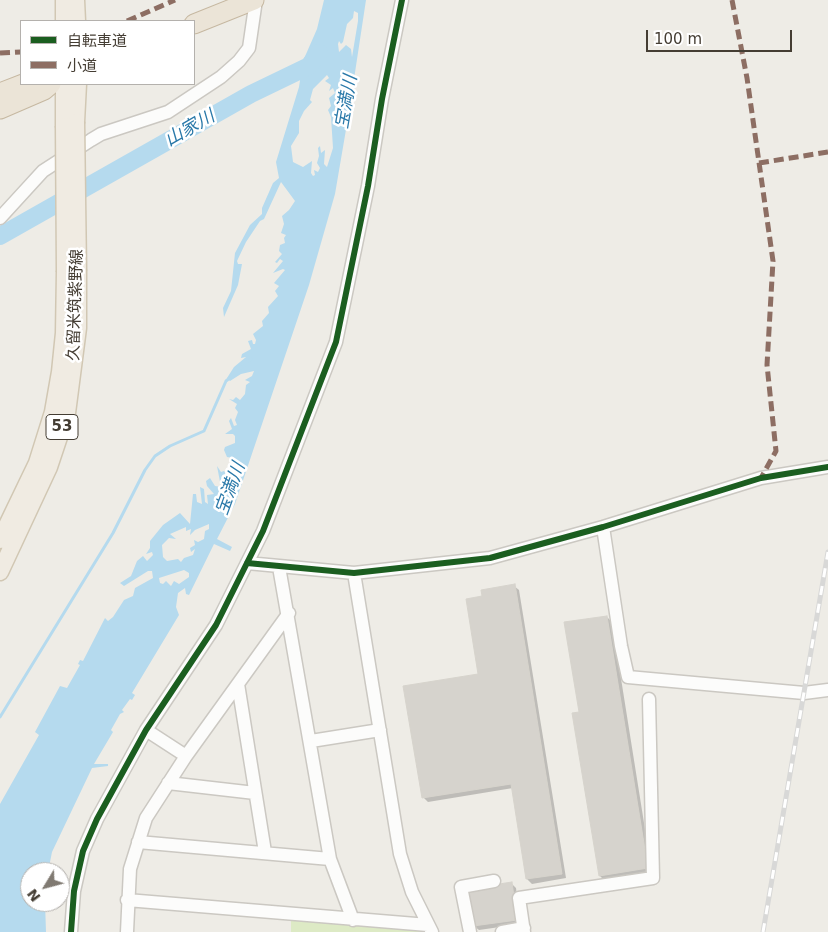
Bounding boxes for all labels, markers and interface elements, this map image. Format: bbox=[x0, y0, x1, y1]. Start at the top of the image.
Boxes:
legend bbox=[20, 20, 195, 85]
scale bar bbox=[648, 20, 794, 52]
text: 100 m bbox=[654, 30, 702, 48]
text: 自転車道 bbox=[67, 32, 127, 50]
text: 小道 bbox=[67, 57, 97, 75]
water label: 宝満川 bbox=[332, 74, 362, 130]
water label: 山家川 bbox=[161, 106, 219, 152]
street label: 久留米筑紫野線 bbox=[64, 249, 88, 361]
road number: 53 bbox=[46, 414, 78, 440]
water label: 宝満川 bbox=[212, 460, 250, 518]
north arrow bbox=[20, 862, 70, 912]
text: N bbox=[24, 886, 44, 905]

